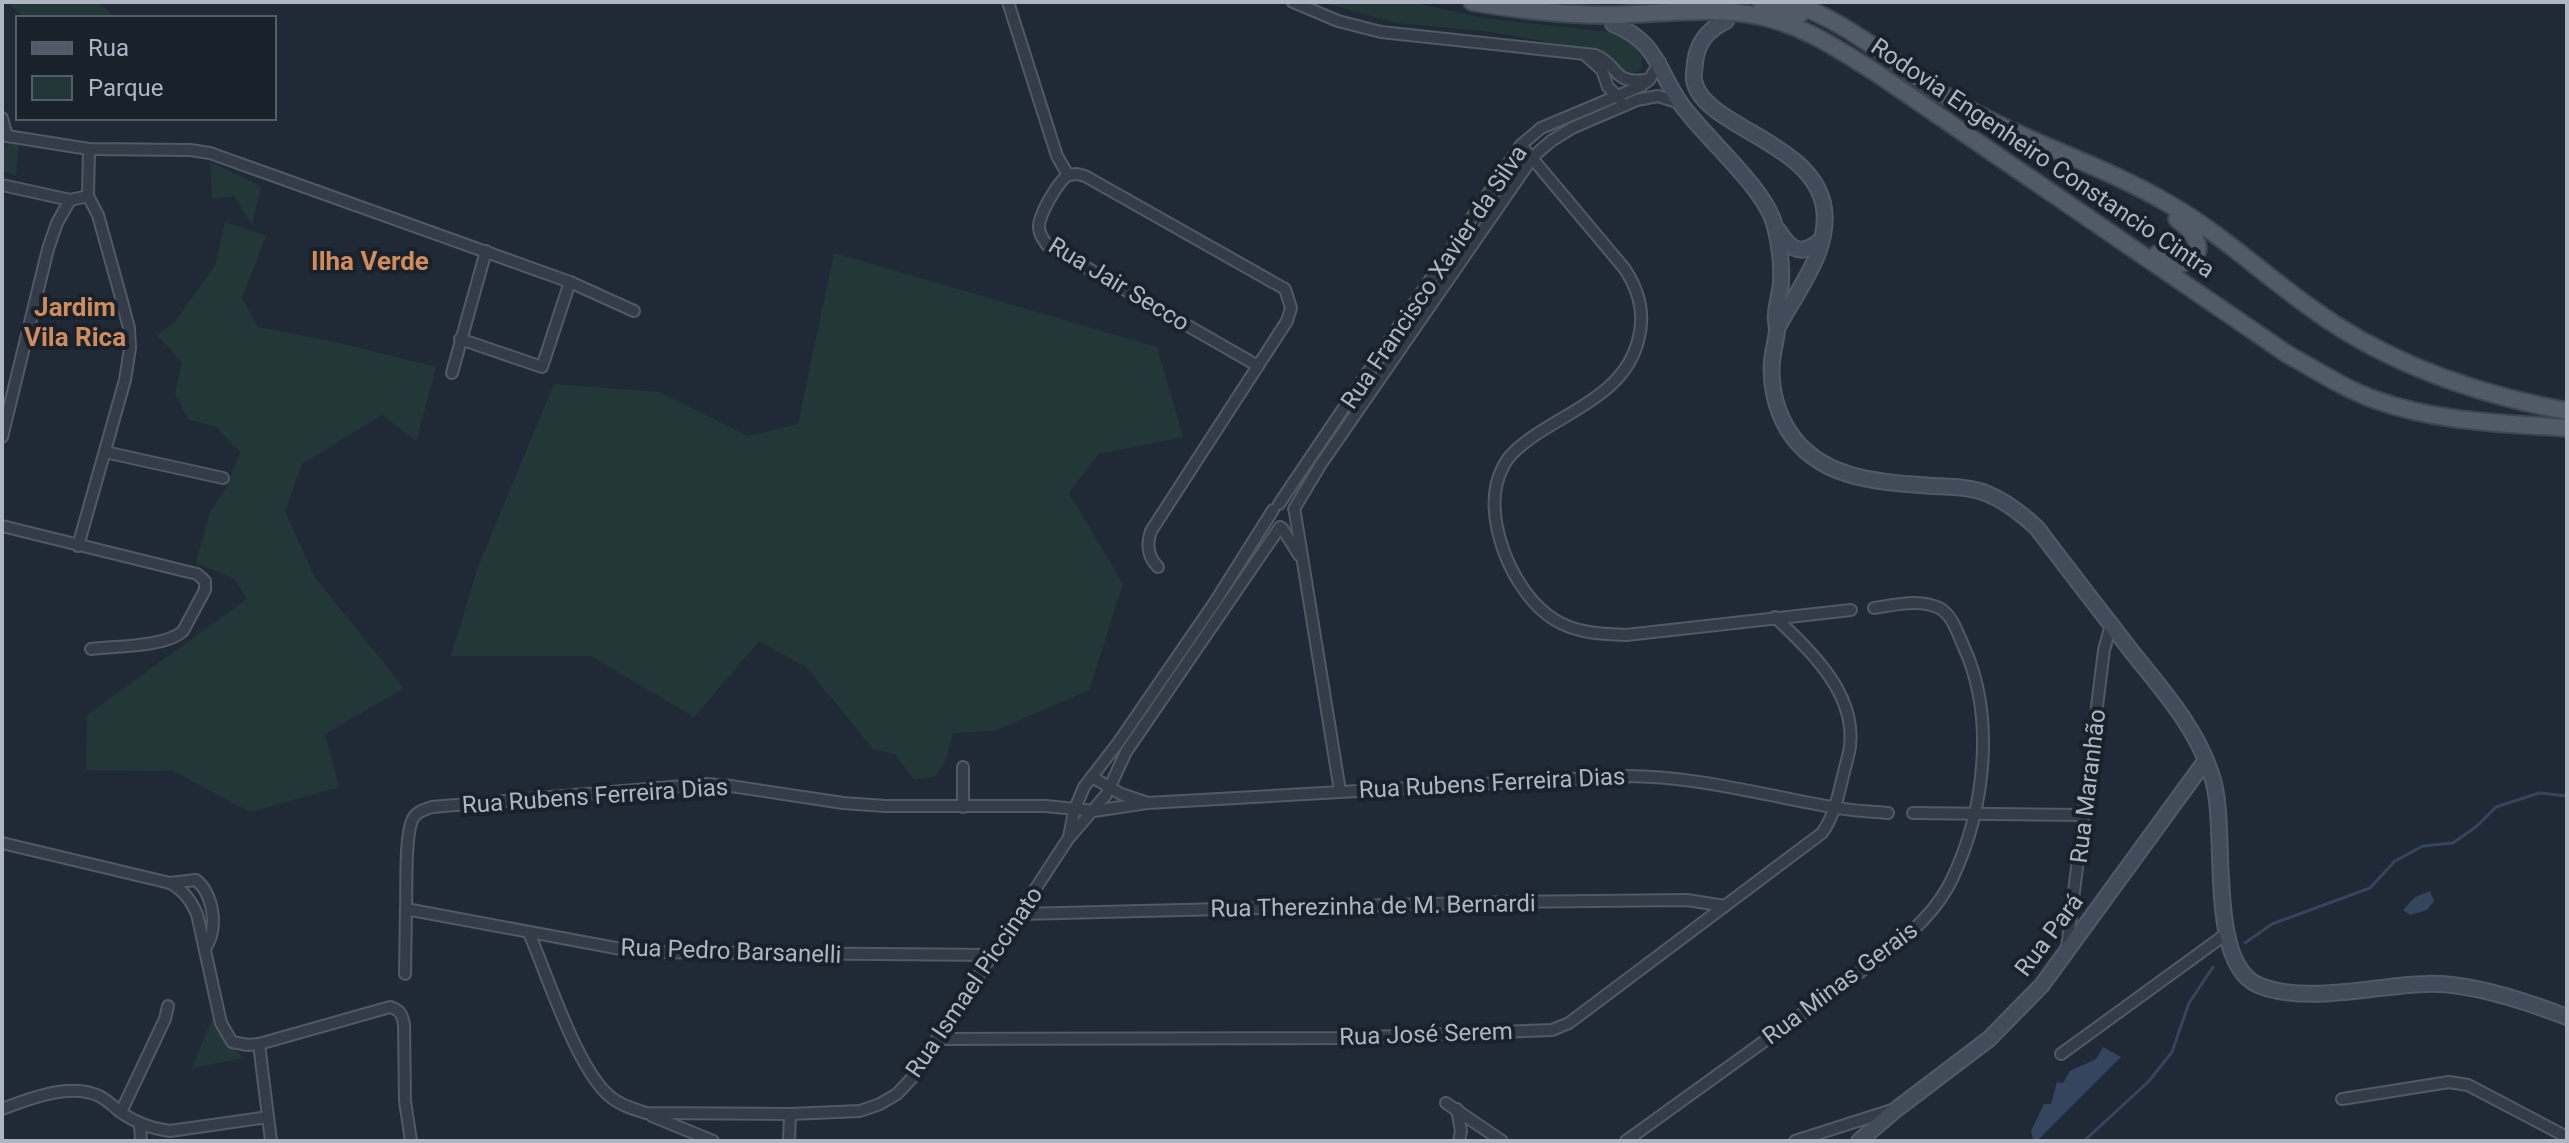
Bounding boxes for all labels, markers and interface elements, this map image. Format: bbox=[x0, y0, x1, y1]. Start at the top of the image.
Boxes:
legend bbox=[16, 16, 276, 120]
street label: Rodovia Engenheiro Constancio Cintra bbox=[1866, 32, 2220, 284]
text: Rua bbox=[88, 34, 129, 62]
text: Parque bbox=[88, 74, 164, 102]
street label: Rua Francisco Xavier da Silva bbox=[1335, 140, 1533, 414]
street label: Rua Jair Secco bbox=[1044, 231, 1194, 337]
district label: Ilha Verde bbox=[311, 246, 429, 276]
district label: Jardim Vila Rica bbox=[24, 292, 126, 352]
street label: Rua Maranhão bbox=[2065, 707, 2111, 865]
street label: Rua Rubens Ferreira Dias bbox=[1358, 762, 1626, 804]
street label: Rua Rubens Ferreira Dias bbox=[461, 773, 729, 819]
street label: Rua Ismael Piccinato bbox=[900, 881, 1048, 1083]
street label: Rua Pará bbox=[2009, 888, 2089, 982]
street label: Rua Therezinha de M. Bernardi bbox=[1210, 889, 1536, 923]
street label: Rua Minas Gerais bbox=[1757, 916, 1923, 1050]
street label: Rua Pedro Barsanelli bbox=[620, 933, 842, 969]
street label: Rua José Serem bbox=[1339, 1017, 1513, 1051]

